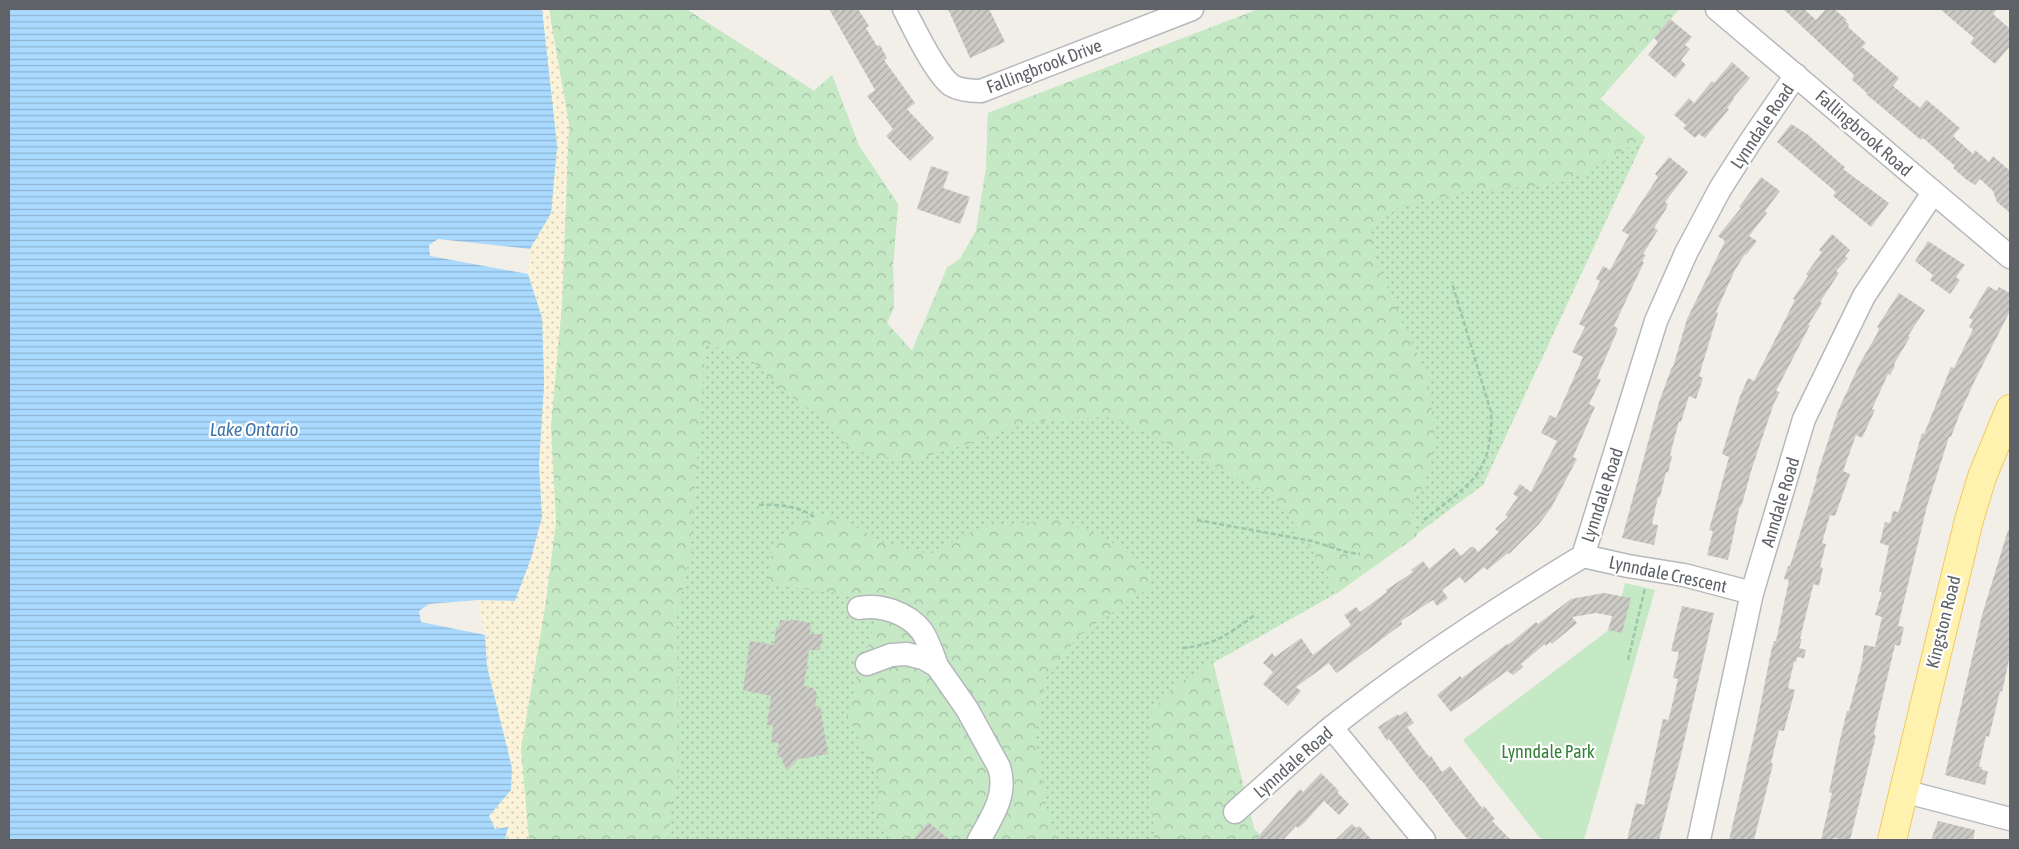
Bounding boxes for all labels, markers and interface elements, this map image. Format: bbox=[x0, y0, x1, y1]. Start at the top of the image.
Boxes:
street label: Fallingbrook Drive bbox=[984, 34, 1104, 98]
street label: Lynndale Road bbox=[1726, 80, 1798, 172]
street label: Fallingbrook Road bbox=[1811, 85, 1917, 181]
water label: Lake Ontario bbox=[210, 418, 298, 440]
street label: Lynndale Road bbox=[1577, 445, 1627, 545]
street label: Anndale Road bbox=[1756, 455, 1804, 549]
street label: Lynndale Crescent bbox=[1607, 551, 1729, 597]
street label: Kingston Road bbox=[1921, 573, 1965, 671]
street label: Lynndale Road bbox=[1249, 722, 1337, 802]
park label: Lynndale Park bbox=[1501, 741, 1595, 762]

